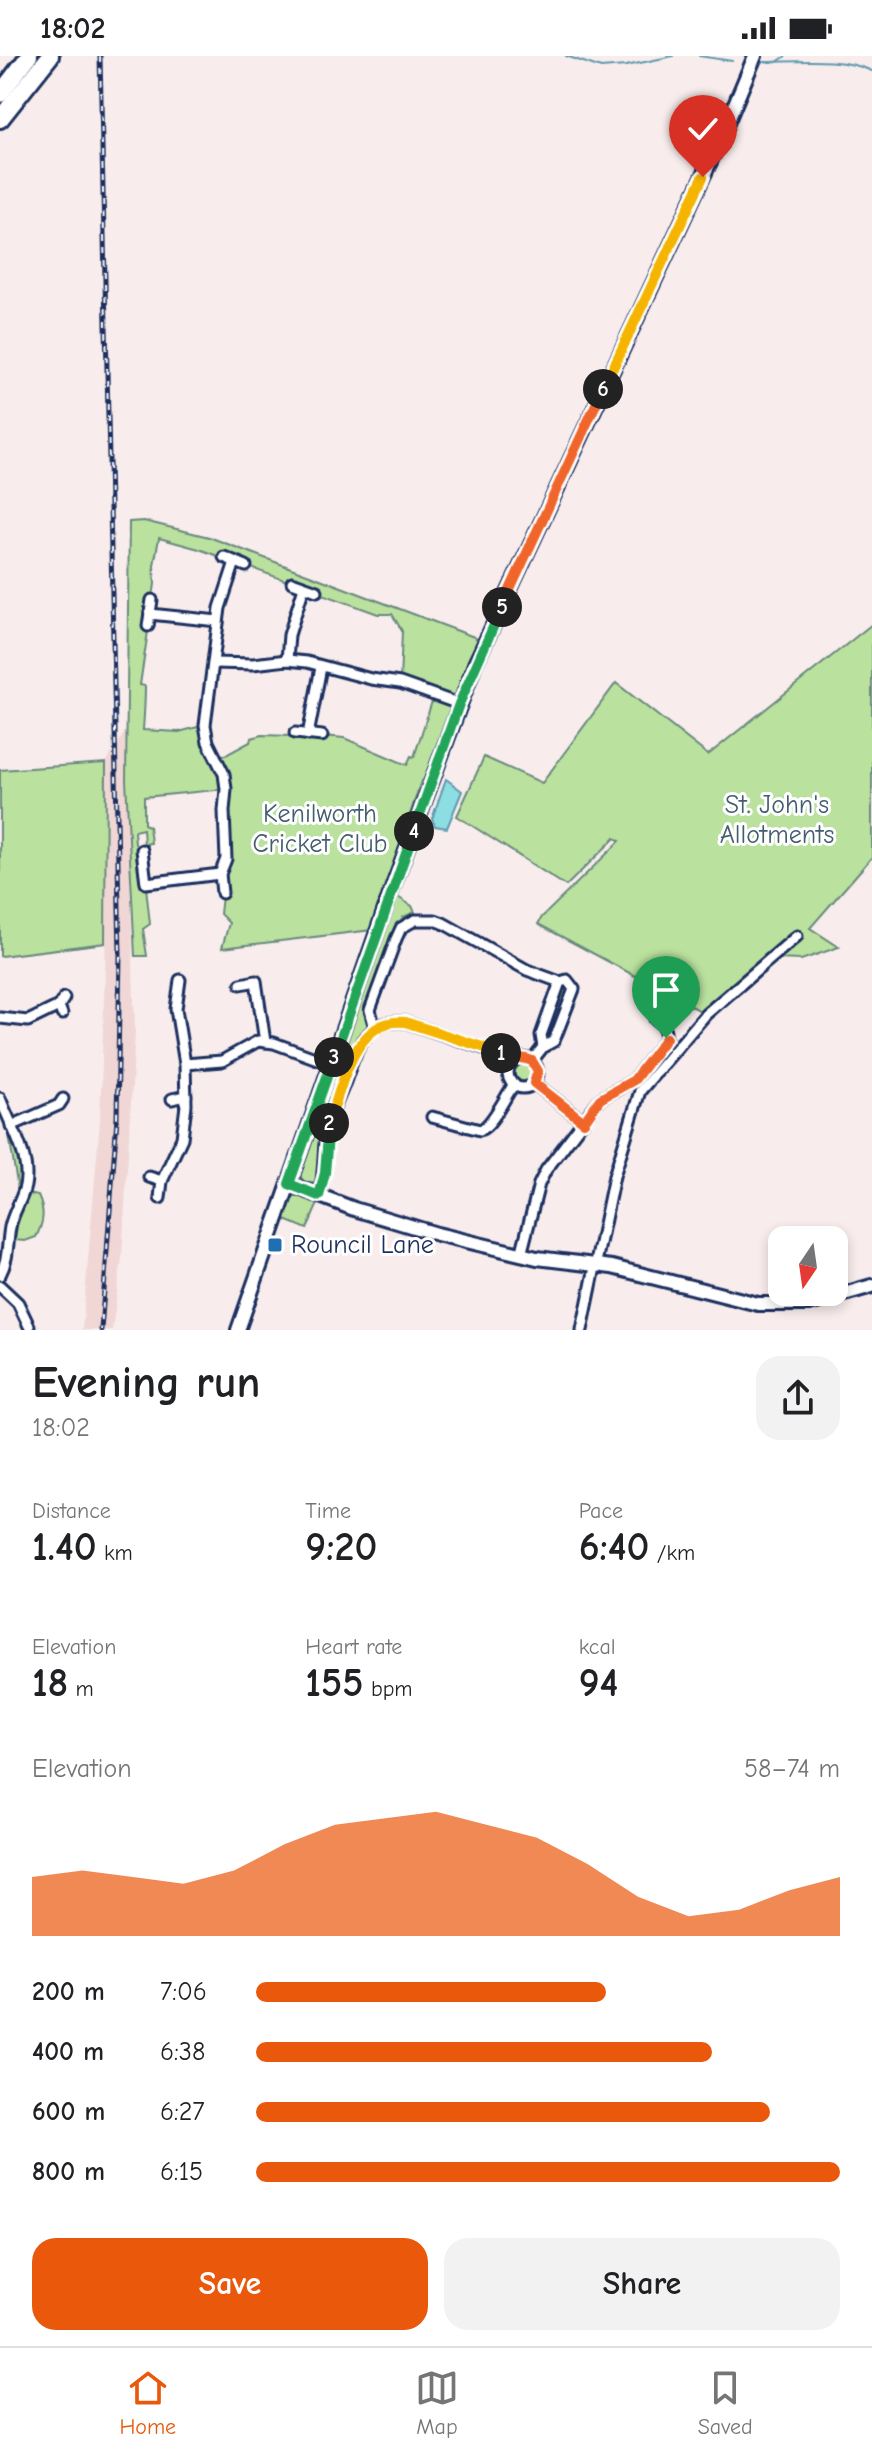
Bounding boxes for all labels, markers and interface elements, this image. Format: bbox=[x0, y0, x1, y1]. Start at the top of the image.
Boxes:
text: 18:02 bbox=[40, 11, 105, 46]
pin bbox=[669, 95, 737, 177]
icon: check bbox=[681, 107, 725, 151]
pin: 6 bbox=[583, 369, 623, 409]
text: 6 bbox=[597, 376, 609, 402]
pin: 5 bbox=[482, 587, 522, 627]
text: 5 bbox=[496, 594, 508, 620]
park label: St. John's Allotments bbox=[720, 790, 834, 850]
park label: Kenilworth Cricket Club bbox=[253, 799, 387, 859]
pin: 4 bbox=[394, 811, 434, 851]
text: 4 bbox=[409, 818, 419, 844]
pin bbox=[632, 956, 700, 1038]
icon: arrive bbox=[644, 968, 688, 1012]
pin: 1 bbox=[481, 1033, 521, 1073]
pin: 3 bbox=[314, 1037, 354, 1077]
text: 1 bbox=[497, 1040, 505, 1066]
text: 3 bbox=[329, 1044, 339, 1070]
pin: 2 bbox=[309, 1103, 349, 1143]
text: 2 bbox=[324, 1110, 334, 1136]
north arrow bbox=[768, 1226, 848, 1306]
map controls bbox=[768, 1226, 848, 1306]
place label: Rouncil Lane bbox=[291, 1230, 434, 1260]
marker: Rouncil Lane bbox=[266, 1236, 284, 1254]
button: share bbox=[756, 1356, 840, 1440]
text: Evening run bbox=[32, 1357, 260, 1408]
text: 18:02 bbox=[32, 1413, 90, 1443]
text: Distance bbox=[32, 1498, 111, 1524]
text: Time bbox=[305, 1498, 351, 1524]
text: Pace bbox=[579, 1498, 623, 1524]
text: 1.40 bbox=[32, 1524, 97, 1570]
text: 9:20 bbox=[305, 1524, 377, 1570]
text: 6:40 bbox=[579, 1524, 650, 1570]
text: km bbox=[97, 1540, 133, 1566]
text: /km bbox=[650, 1540, 695, 1566]
text: Elevation bbox=[32, 1634, 116, 1660]
text: Heart rate bbox=[305, 1634, 402, 1660]
text: kcal bbox=[579, 1634, 616, 1660]
text: 18 bbox=[32, 1660, 68, 1706]
text: 155 bbox=[305, 1660, 364, 1706]
text: 94 bbox=[579, 1660, 618, 1706]
text: m bbox=[68, 1676, 94, 1702]
text: bpm bbox=[364, 1676, 413, 1702]
text: Elevation bbox=[32, 1754, 132, 1784]
text: 58–74 m bbox=[744, 1754, 840, 1784]
text: 200 m bbox=[32, 1977, 105, 2007]
text: 7:06 bbox=[160, 1977, 207, 2007]
text: 400 m bbox=[32, 2037, 104, 2067]
text: 6:38 bbox=[160, 2037, 205, 2067]
text: 600 m bbox=[32, 2097, 105, 2127]
text: 6:27 bbox=[160, 2097, 205, 2127]
text: 800 m bbox=[32, 2157, 105, 2187]
text: 6:15 bbox=[160, 2157, 203, 2187]
button: Save bbox=[32, 2238, 428, 2330]
button: Share bbox=[444, 2238, 840, 2330]
tab: Home bbox=[119, 2366, 176, 2440]
tab: Map bbox=[415, 2366, 459, 2440]
tab: Saved bbox=[698, 2366, 753, 2440]

